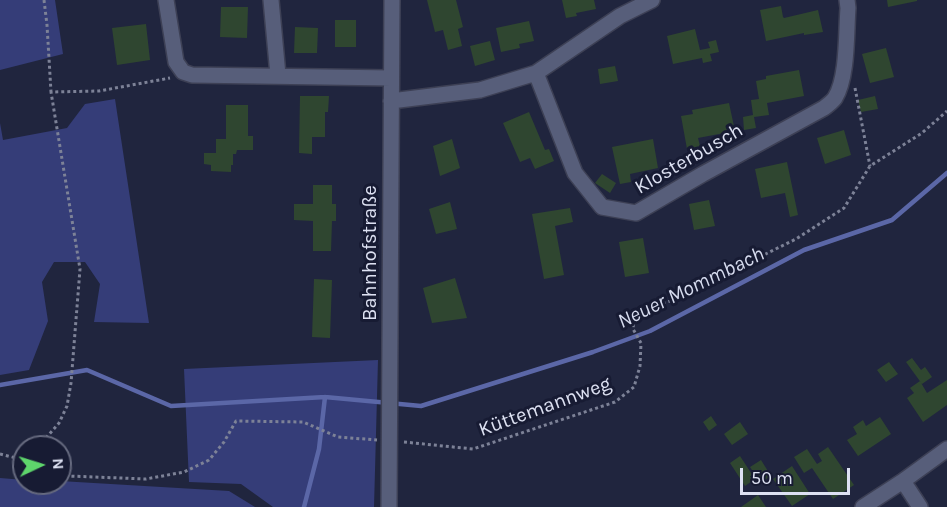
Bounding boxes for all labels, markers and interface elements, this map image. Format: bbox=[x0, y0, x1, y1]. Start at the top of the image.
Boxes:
street label: Klosterbusch bbox=[631, 118, 747, 200]
street label: Bahnhofstraße bbox=[358, 185, 382, 321]
water label: Neuer Mommbach bbox=[614, 242, 768, 334]
street label: Küttemannweg bbox=[475, 372, 615, 442]
north arrow bbox=[12, 435, 72, 495]
scale bar bbox=[743, 456, 852, 494]
text: N bbox=[49, 457, 68, 470]
text: 50 m bbox=[751, 467, 793, 489]

